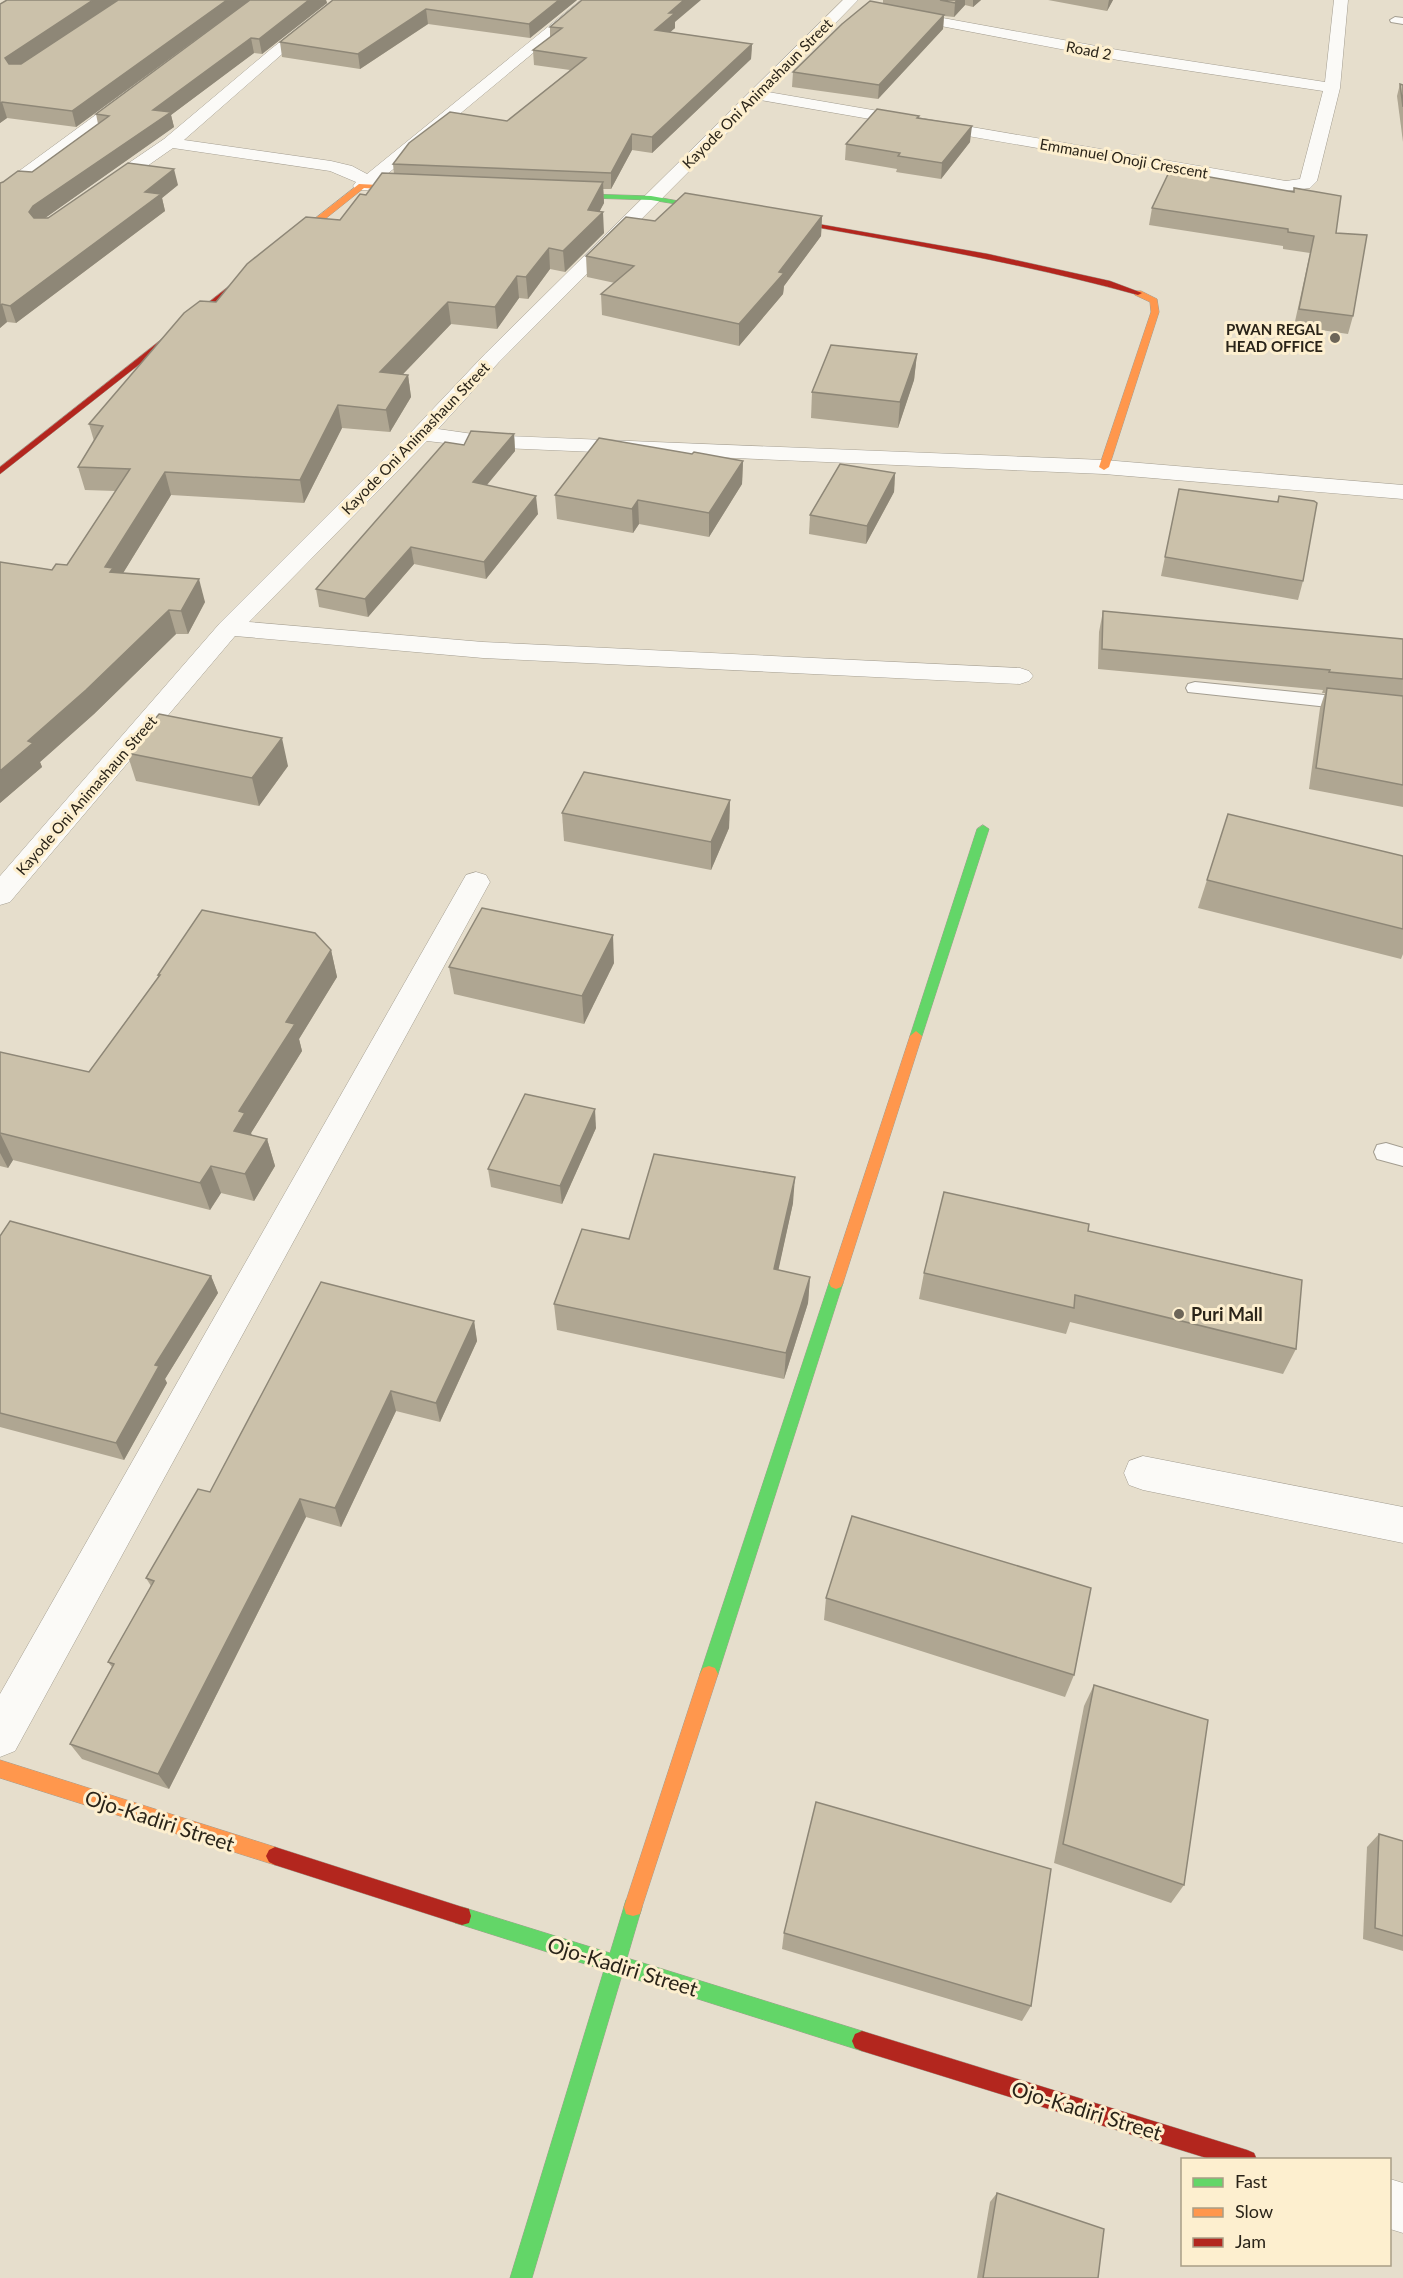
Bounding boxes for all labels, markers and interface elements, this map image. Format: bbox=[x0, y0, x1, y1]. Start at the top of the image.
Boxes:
street label: Kayode Oni Animashaun Street bbox=[678, 14, 836, 172]
street label: Road 2 bbox=[1065, 37, 1113, 63]
street label: Emmanuel Onoji Crescent bbox=[1038, 134, 1210, 182]
place label: PWAN REGAL HEAD OFFICE bbox=[1225, 320, 1323, 355]
marker: PWAN REGAL HEAD OFFICE bbox=[1328, 331, 1342, 345]
street label: Kayode Oni Animashaun Street bbox=[337, 358, 493, 518]
street label: Kayode Oni Animashaun Street bbox=[12, 711, 160, 878]
place label: Puri Mall bbox=[1191, 1303, 1263, 1325]
marker: Puri Mall bbox=[1172, 1307, 1186, 1321]
street label: Ojo-Kadiri Street bbox=[82, 1784, 238, 1856]
street label: Ojo-Kadiri Street bbox=[545, 1931, 702, 2001]
street label: Ojo-Kadiri Street bbox=[1009, 2075, 1166, 2145]
legend bbox=[1181, 2158, 1391, 2266]
text: Fast bbox=[1235, 2170, 1268, 2192]
text: Slow bbox=[1235, 2200, 1273, 2222]
text: Jam bbox=[1235, 2230, 1266, 2252]

